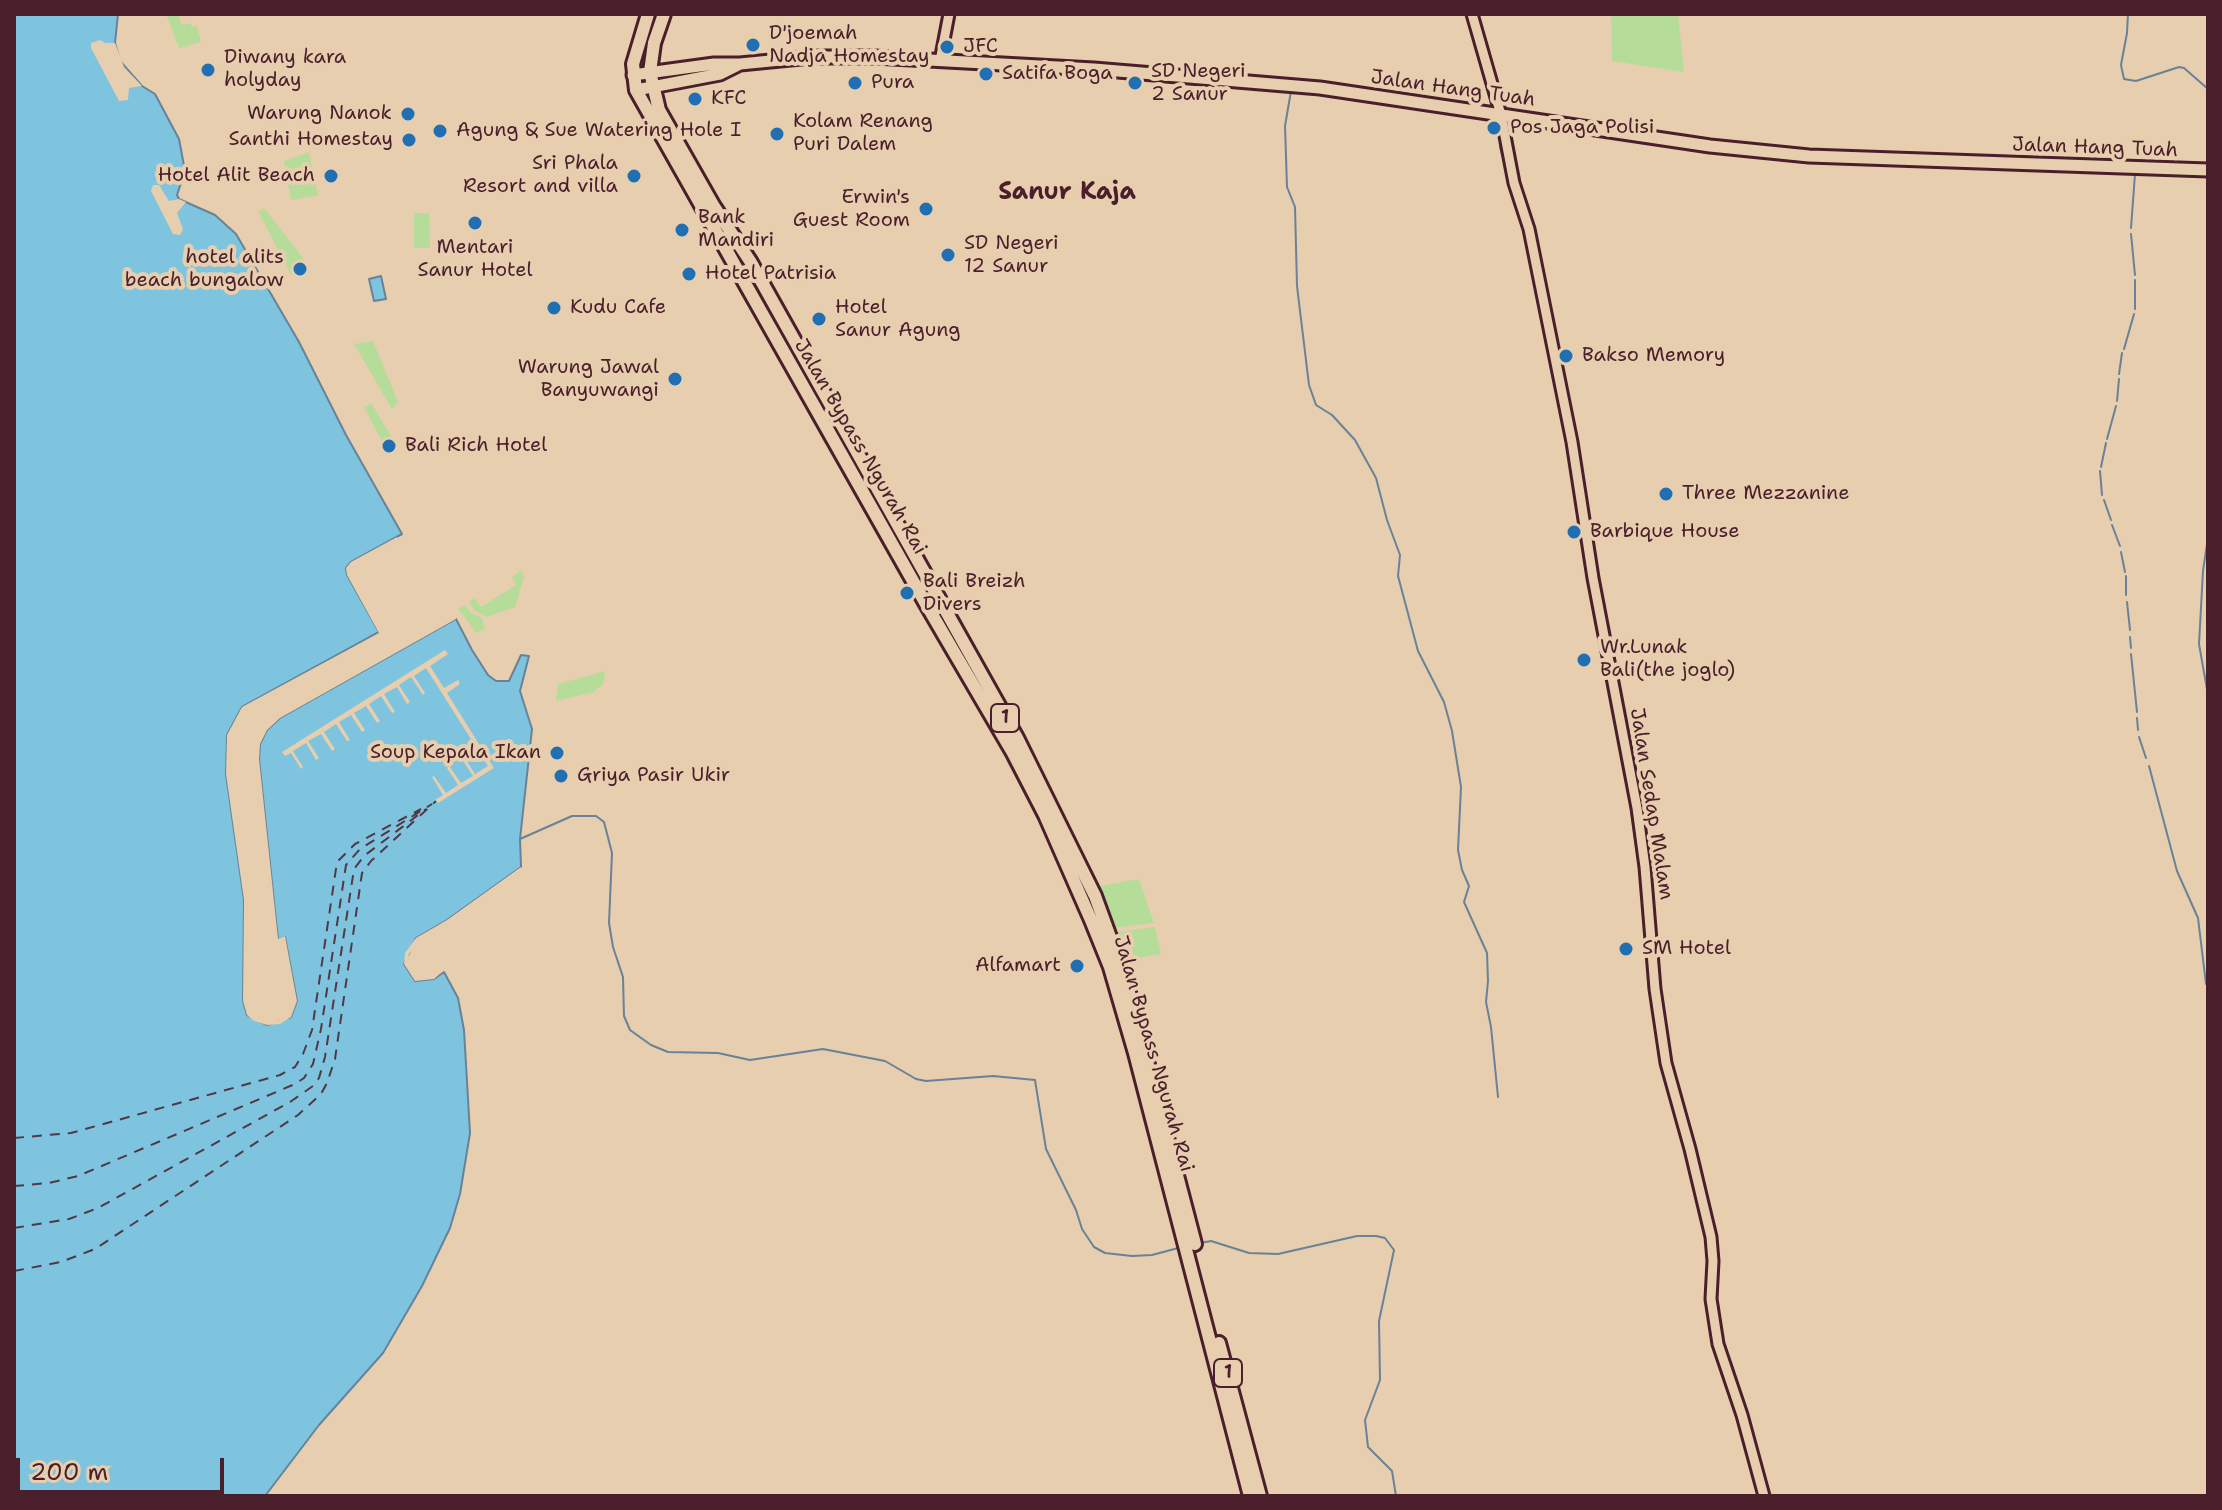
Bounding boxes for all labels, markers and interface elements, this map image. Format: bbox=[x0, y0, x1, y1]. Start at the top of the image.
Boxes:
place label: D'joemah Nadja Homestay bbox=[769, 22, 929, 69]
place label: JFC bbox=[963, 35, 998, 59]
marker: D'joemah Nadja Homestay bbox=[744, 36, 762, 54]
marker: JFC bbox=[938, 38, 956, 56]
place label: Diwany kara holyday bbox=[224, 46, 346, 93]
place label: SD Negeri 2 Sanur bbox=[1151, 60, 1246, 107]
marker: Diwany kara holyday bbox=[199, 61, 217, 79]
place label: Satifa Boga bbox=[1002, 62, 1113, 86]
marker: Satifa Boga bbox=[977, 65, 995, 83]
street label: Jalan Hang Tuah bbox=[1369, 66, 1537, 112]
place label: Pura bbox=[871, 71, 914, 95]
marker: Pura bbox=[846, 74, 864, 92]
marker: SD Negeri 2 Sanur bbox=[1126, 74, 1144, 92]
place label: KFC bbox=[711, 87, 747, 111]
marker: KFC bbox=[686, 90, 704, 108]
place label: Warung Nanok bbox=[247, 102, 392, 126]
marker: Warung Nanok bbox=[399, 105, 417, 123]
place label: Kolam Renang Puri Dalem bbox=[793, 110, 933, 157]
place label: Pos Jaga Polisi bbox=[1510, 116, 1654, 140]
place label: Agung & Sue Watering Hole I bbox=[456, 119, 741, 143]
marker: Pos Jaga Polisi bbox=[1485, 119, 1503, 137]
marker: Agung & Sue Watering Hole I bbox=[431, 122, 449, 140]
marker: Kolam Renang Puri Dalem bbox=[768, 125, 786, 143]
place label: Santhi Homestay bbox=[228, 128, 393, 152]
marker: Santhi Homestay bbox=[400, 131, 418, 149]
street label: Jalan Hang Tuah bbox=[2012, 133, 2178, 163]
place label: Sri Phala Resort and villa bbox=[463, 152, 618, 199]
place label: Hotel Alit Beach bbox=[158, 164, 315, 188]
marker: Hotel Alit Beach bbox=[322, 167, 340, 185]
marker: Sri Phala Resort and villa bbox=[625, 167, 643, 185]
district label: Sanur Kaja bbox=[998, 179, 1136, 207]
place label: Erwin's Guest Room bbox=[793, 186, 910, 233]
marker: Erwin's Guest Room bbox=[917, 200, 935, 218]
place label: Bank Mandiri bbox=[698, 206, 774, 253]
marker: Mentari Sanur Hotel bbox=[466, 214, 484, 232]
marker: Bank Mandiri bbox=[673, 221, 691, 239]
place label: SD Negeri 12 Sanur bbox=[964, 232, 1059, 279]
place label: Mentari Sanur Hotel bbox=[418, 236, 532, 283]
place label: hotel alits beach bungalow bbox=[125, 246, 284, 293]
marker: SD Negeri 12 Sanur bbox=[939, 246, 957, 264]
marker: hotel alits beach bungalow bbox=[291, 260, 309, 278]
place label: Hotel Patrisia bbox=[705, 262, 836, 286]
marker: Hotel Patrisia bbox=[680, 265, 698, 283]
place label: Kudu Cafe bbox=[570, 296, 666, 320]
place label: Hotel Sanur Agung bbox=[835, 296, 961, 343]
marker: Kudu Cafe bbox=[545, 299, 563, 317]
marker: Hotel Sanur Agung bbox=[810, 310, 828, 328]
street label: Jalan Bypass Ngurah Rai bbox=[788, 335, 932, 559]
place label: Bakso Memory bbox=[1582, 344, 1725, 368]
marker: Bakso Memory bbox=[1557, 347, 1575, 365]
place label: Warung Jawal Banyuwangi bbox=[518, 356, 659, 403]
marker: Warung Jawal Banyuwangi bbox=[666, 370, 684, 388]
place label: Bali Rich Hotel bbox=[405, 434, 547, 458]
marker: Bali Rich Hotel bbox=[380, 437, 398, 455]
place label: Three Mezzanine bbox=[1682, 482, 1850, 506]
marker: Three Mezzanine bbox=[1657, 485, 1675, 503]
place label: Barbique House bbox=[1590, 520, 1740, 544]
marker: Barbique House bbox=[1565, 523, 1583, 541]
place label: Bali Breizh Divers bbox=[923, 570, 1026, 617]
marker: Bali Breizh Divers bbox=[898, 584, 916, 602]
place label: Wr.Lunak Bali(the joglo) bbox=[1600, 636, 1735, 683]
marker: Wr.Lunak Bali(the joglo) bbox=[1575, 651, 1593, 669]
road number: 1 bbox=[991, 704, 1019, 732]
street label: Jalan Sedap Malam bbox=[1624, 706, 1678, 902]
place label: Soup Kepala Ikan bbox=[370, 741, 541, 765]
marker: Soup Kepala Ikan bbox=[548, 744, 566, 762]
place label: Griya Pasir Ukir bbox=[577, 764, 730, 788]
marker: Griya Pasir Ukir bbox=[552, 767, 570, 785]
street label: Jalan Bypass Ngurah Rai bbox=[1108, 933, 1198, 1175]
place label: SM Hotel bbox=[1642, 937, 1731, 961]
marker: SM Hotel bbox=[1617, 940, 1635, 958]
place label: Alfamart bbox=[975, 954, 1061, 978]
marker: Alfamart bbox=[1068, 957, 1086, 975]
road number: 1 bbox=[1214, 1359, 1242, 1387]
scale bar bbox=[20, 1442, 228, 1492]
text: 200 m bbox=[30, 1456, 108, 1488]

